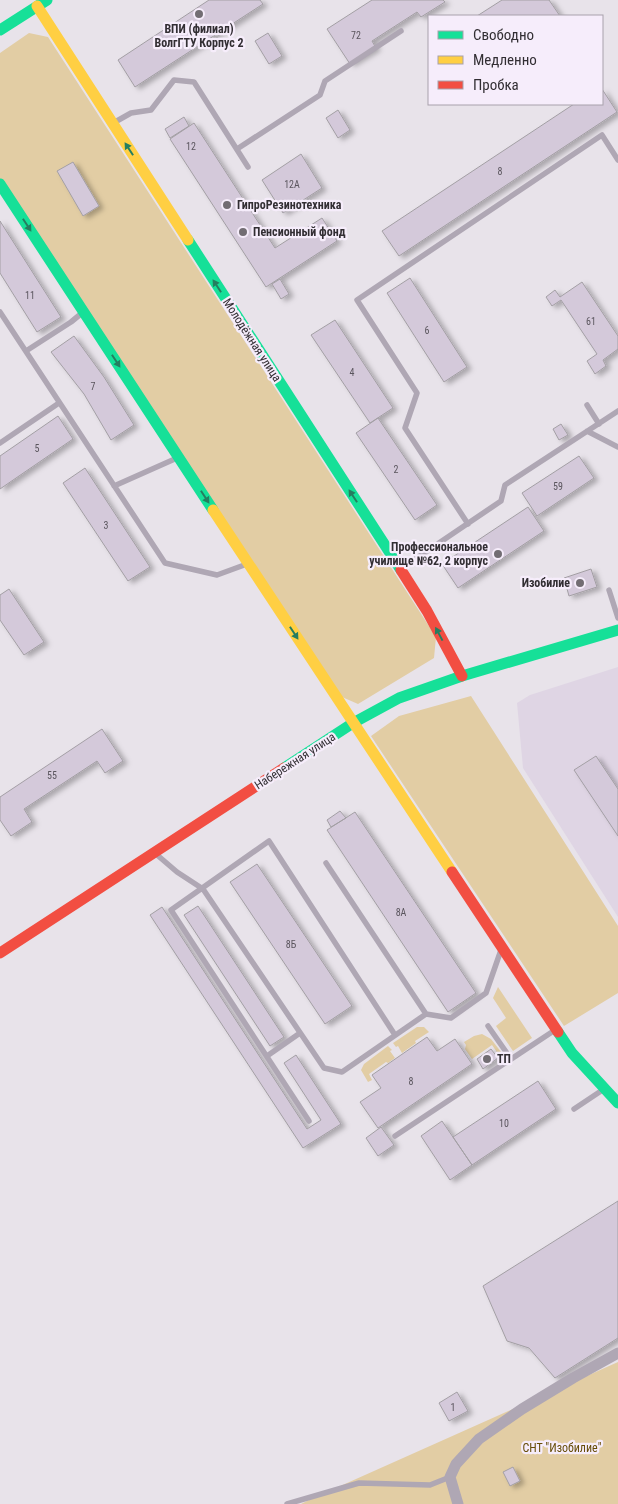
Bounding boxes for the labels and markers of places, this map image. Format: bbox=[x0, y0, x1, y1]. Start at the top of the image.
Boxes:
marker: ВПИ (филиал) ВолгГТУ Корпус 2 bbox=[193, 8, 205, 20]
place label: ВПИ (филиал) ВолгГТУ Корпус 2 bbox=[155, 22, 244, 50]
place label: ГипроРезинотехника bbox=[237, 198, 342, 212]
marker: ГипроРезинотехника bbox=[221, 199, 233, 211]
place label: Пенсионный фонд bbox=[253, 225, 346, 239]
marker: Пенсионный фонд bbox=[237, 226, 249, 238]
place label: Профессиональное училище №62, 2 корпус bbox=[369, 540, 488, 568]
marker: Профессиональное училище №62, 2 корпус bbox=[492, 548, 504, 560]
place label: Изобилие bbox=[522, 576, 570, 590]
marker: Изобилие bbox=[574, 577, 586, 589]
place label: ТП bbox=[497, 1052, 511, 1066]
marker: ТП bbox=[481, 1053, 493, 1065]

